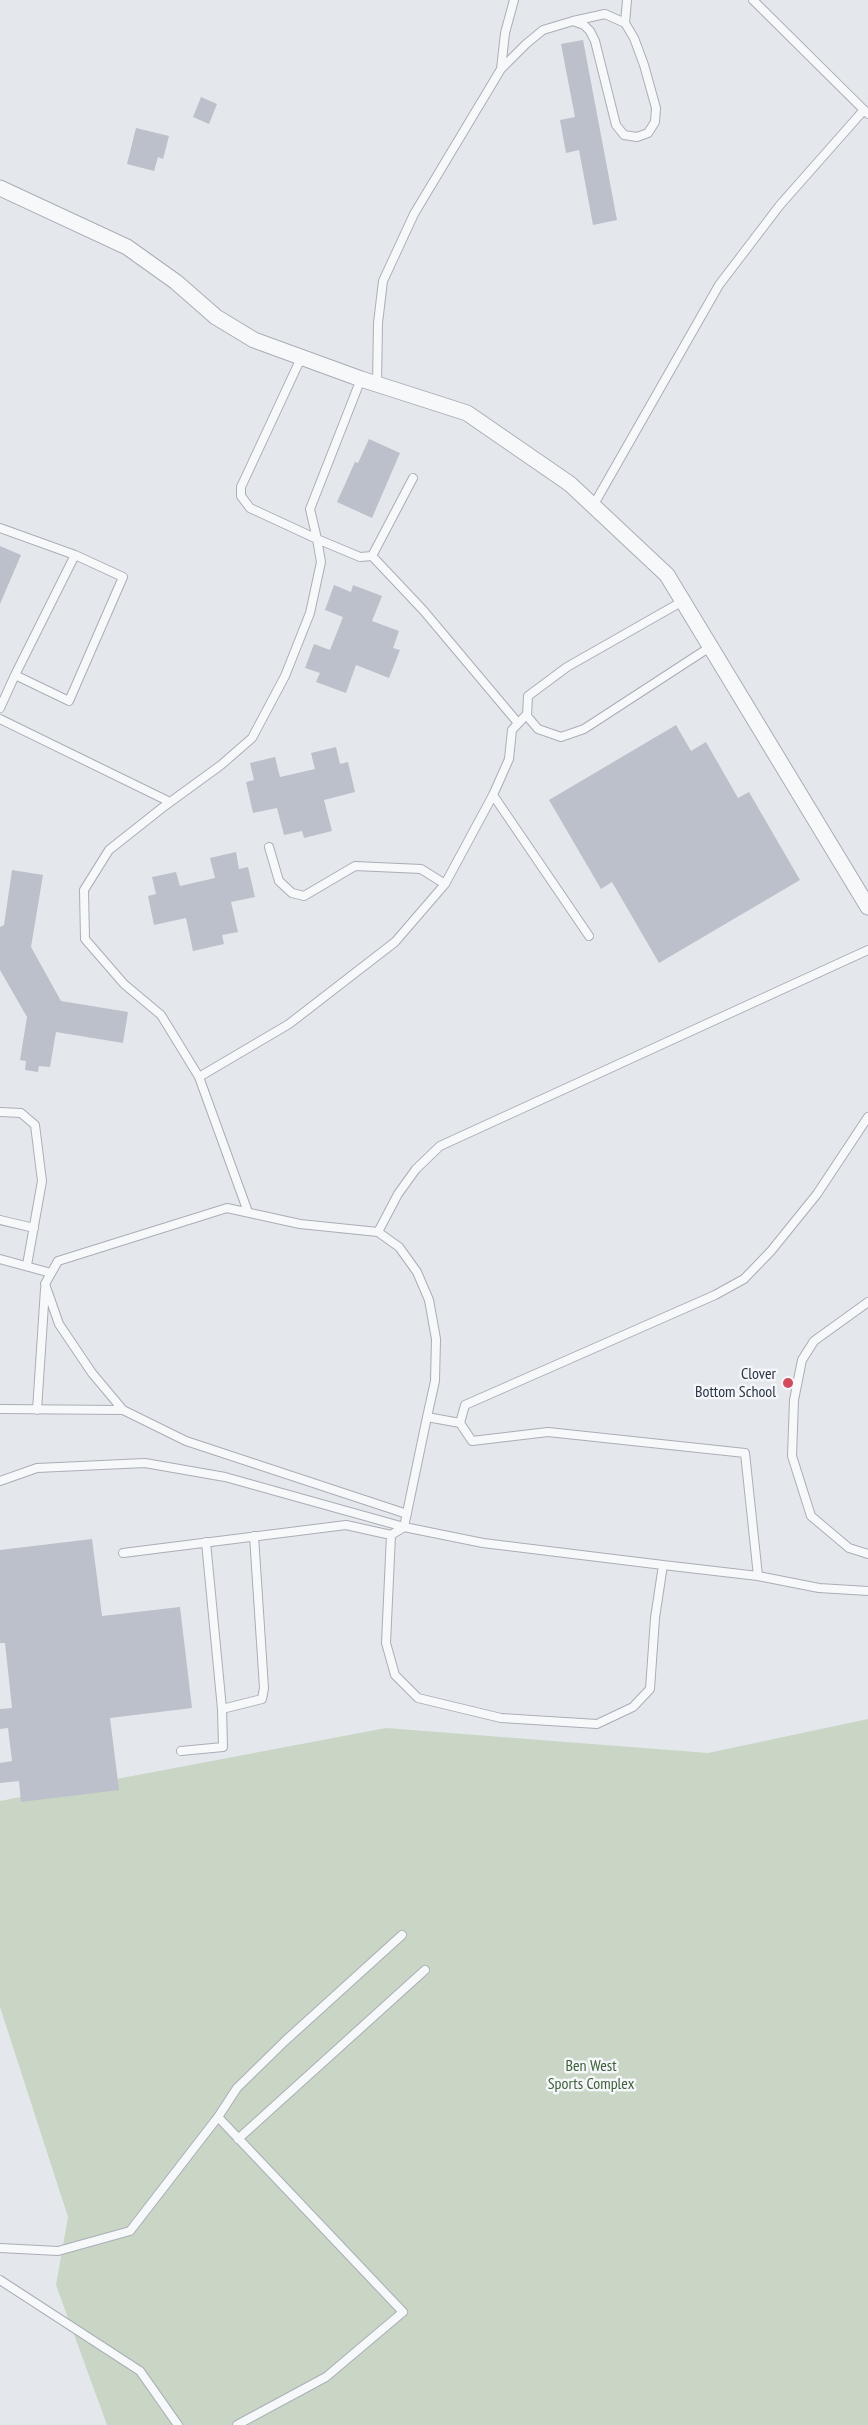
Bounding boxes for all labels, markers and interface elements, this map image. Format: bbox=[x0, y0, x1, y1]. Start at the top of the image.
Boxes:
place label: Clover Bottom School bbox=[695, 1364, 776, 1402]
marker: Clover Bottom School bbox=[781, 1376, 795, 1390]
park label: Ben West Sports Complex bbox=[548, 2056, 634, 2094]

